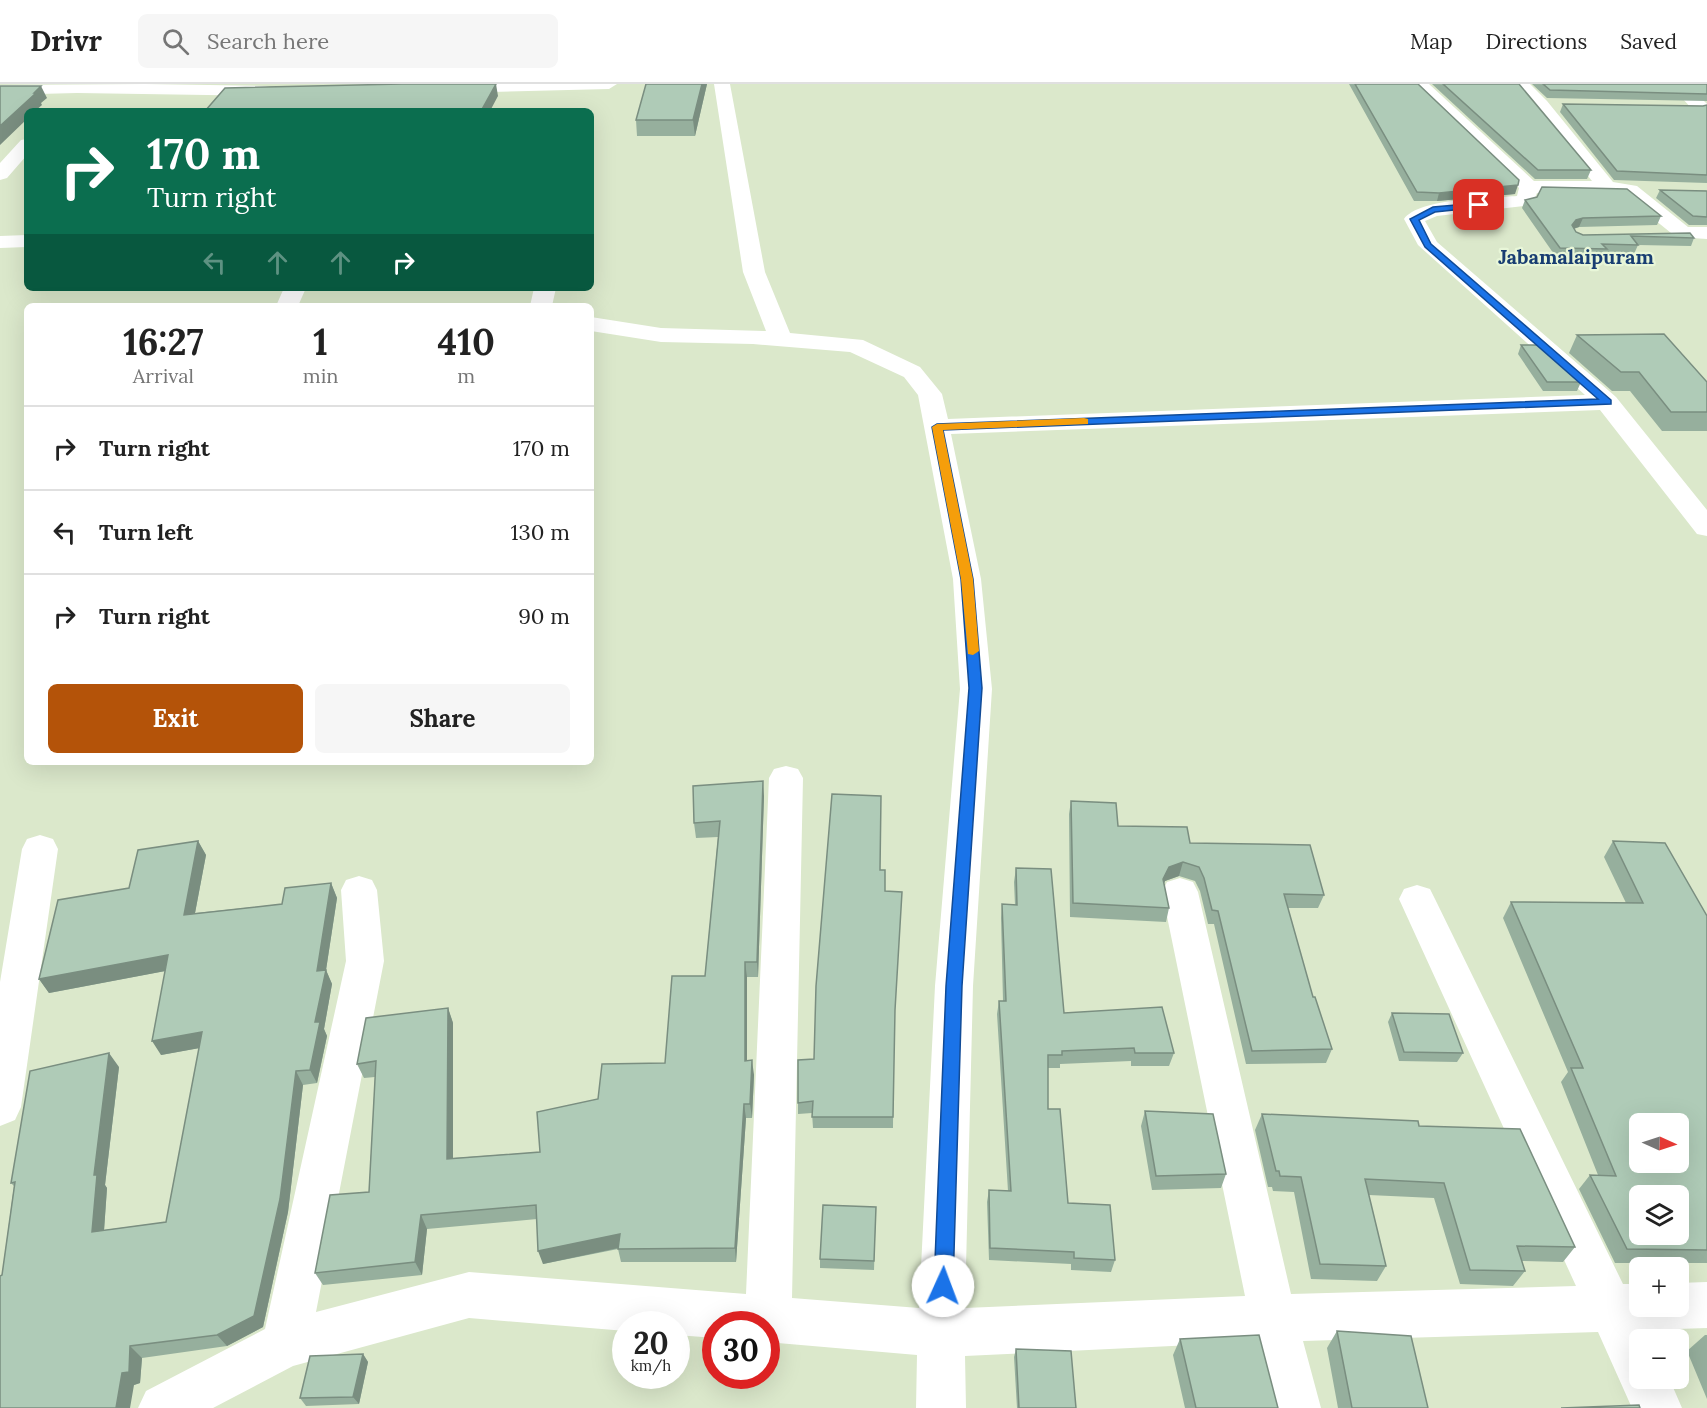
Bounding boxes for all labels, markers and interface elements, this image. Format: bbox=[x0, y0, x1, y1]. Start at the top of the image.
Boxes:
search box bbox=[138, 14, 558, 68]
text: Drivr bbox=[30, 23, 102, 59]
icon: search bbox=[159, 25, 192, 58]
text: Search here bbox=[207, 27, 329, 55]
text: Map bbox=[1410, 28, 1453, 55]
text: Directions bbox=[1486, 28, 1587, 55]
text: Saved bbox=[1620, 28, 1677, 55]
text: 170 m bbox=[147, 127, 260, 181]
icon: right bbox=[48, 132, 126, 210]
pin bbox=[1453, 179, 1504, 230]
text: Turn right bbox=[147, 180, 276, 214]
icon: arrive bbox=[1462, 188, 1495, 221]
district label: Jabamalaipuram bbox=[1498, 244, 1654, 269]
icon: left bbox=[198, 246, 231, 279]
icon: ahead bbox=[261, 246, 294, 279]
icon: ahead bbox=[324, 246, 357, 279]
icon: right bbox=[387, 246, 420, 279]
text: 16:27 bbox=[123, 319, 204, 365]
text: 1 bbox=[313, 319, 328, 365]
text: 410 bbox=[438, 319, 495, 365]
text: Arrival bbox=[133, 363, 194, 388]
text: min bbox=[303, 363, 338, 388]
text: m bbox=[457, 363, 475, 388]
icon: right bbox=[48, 432, 81, 465]
text: Turn right bbox=[99, 434, 210, 462]
text: 170 m bbox=[513, 434, 570, 462]
icon: left bbox=[48, 516, 81, 549]
text: Turn left bbox=[99, 518, 193, 546]
text: 130 m bbox=[511, 518, 570, 546]
icon: right bbox=[48, 600, 81, 633]
text: Turn right bbox=[99, 602, 210, 630]
text: 90 m bbox=[518, 602, 570, 630]
button: Exit bbox=[48, 684, 303, 753]
button: Share bbox=[315, 684, 570, 753]
north arrow bbox=[1629, 1113, 1689, 1173]
map controls bbox=[1629, 1113, 1689, 1389]
button: layers bbox=[1629, 1185, 1689, 1245]
position arrow bbox=[911, 1254, 975, 1318]
button: + bbox=[1629, 1257, 1689, 1317]
speed limit sign: 30 bbox=[702, 1311, 780, 1389]
text: 20 bbox=[633, 1324, 669, 1362]
button: − bbox=[1629, 1329, 1689, 1389]
text: km/h bbox=[631, 1356, 671, 1375]

